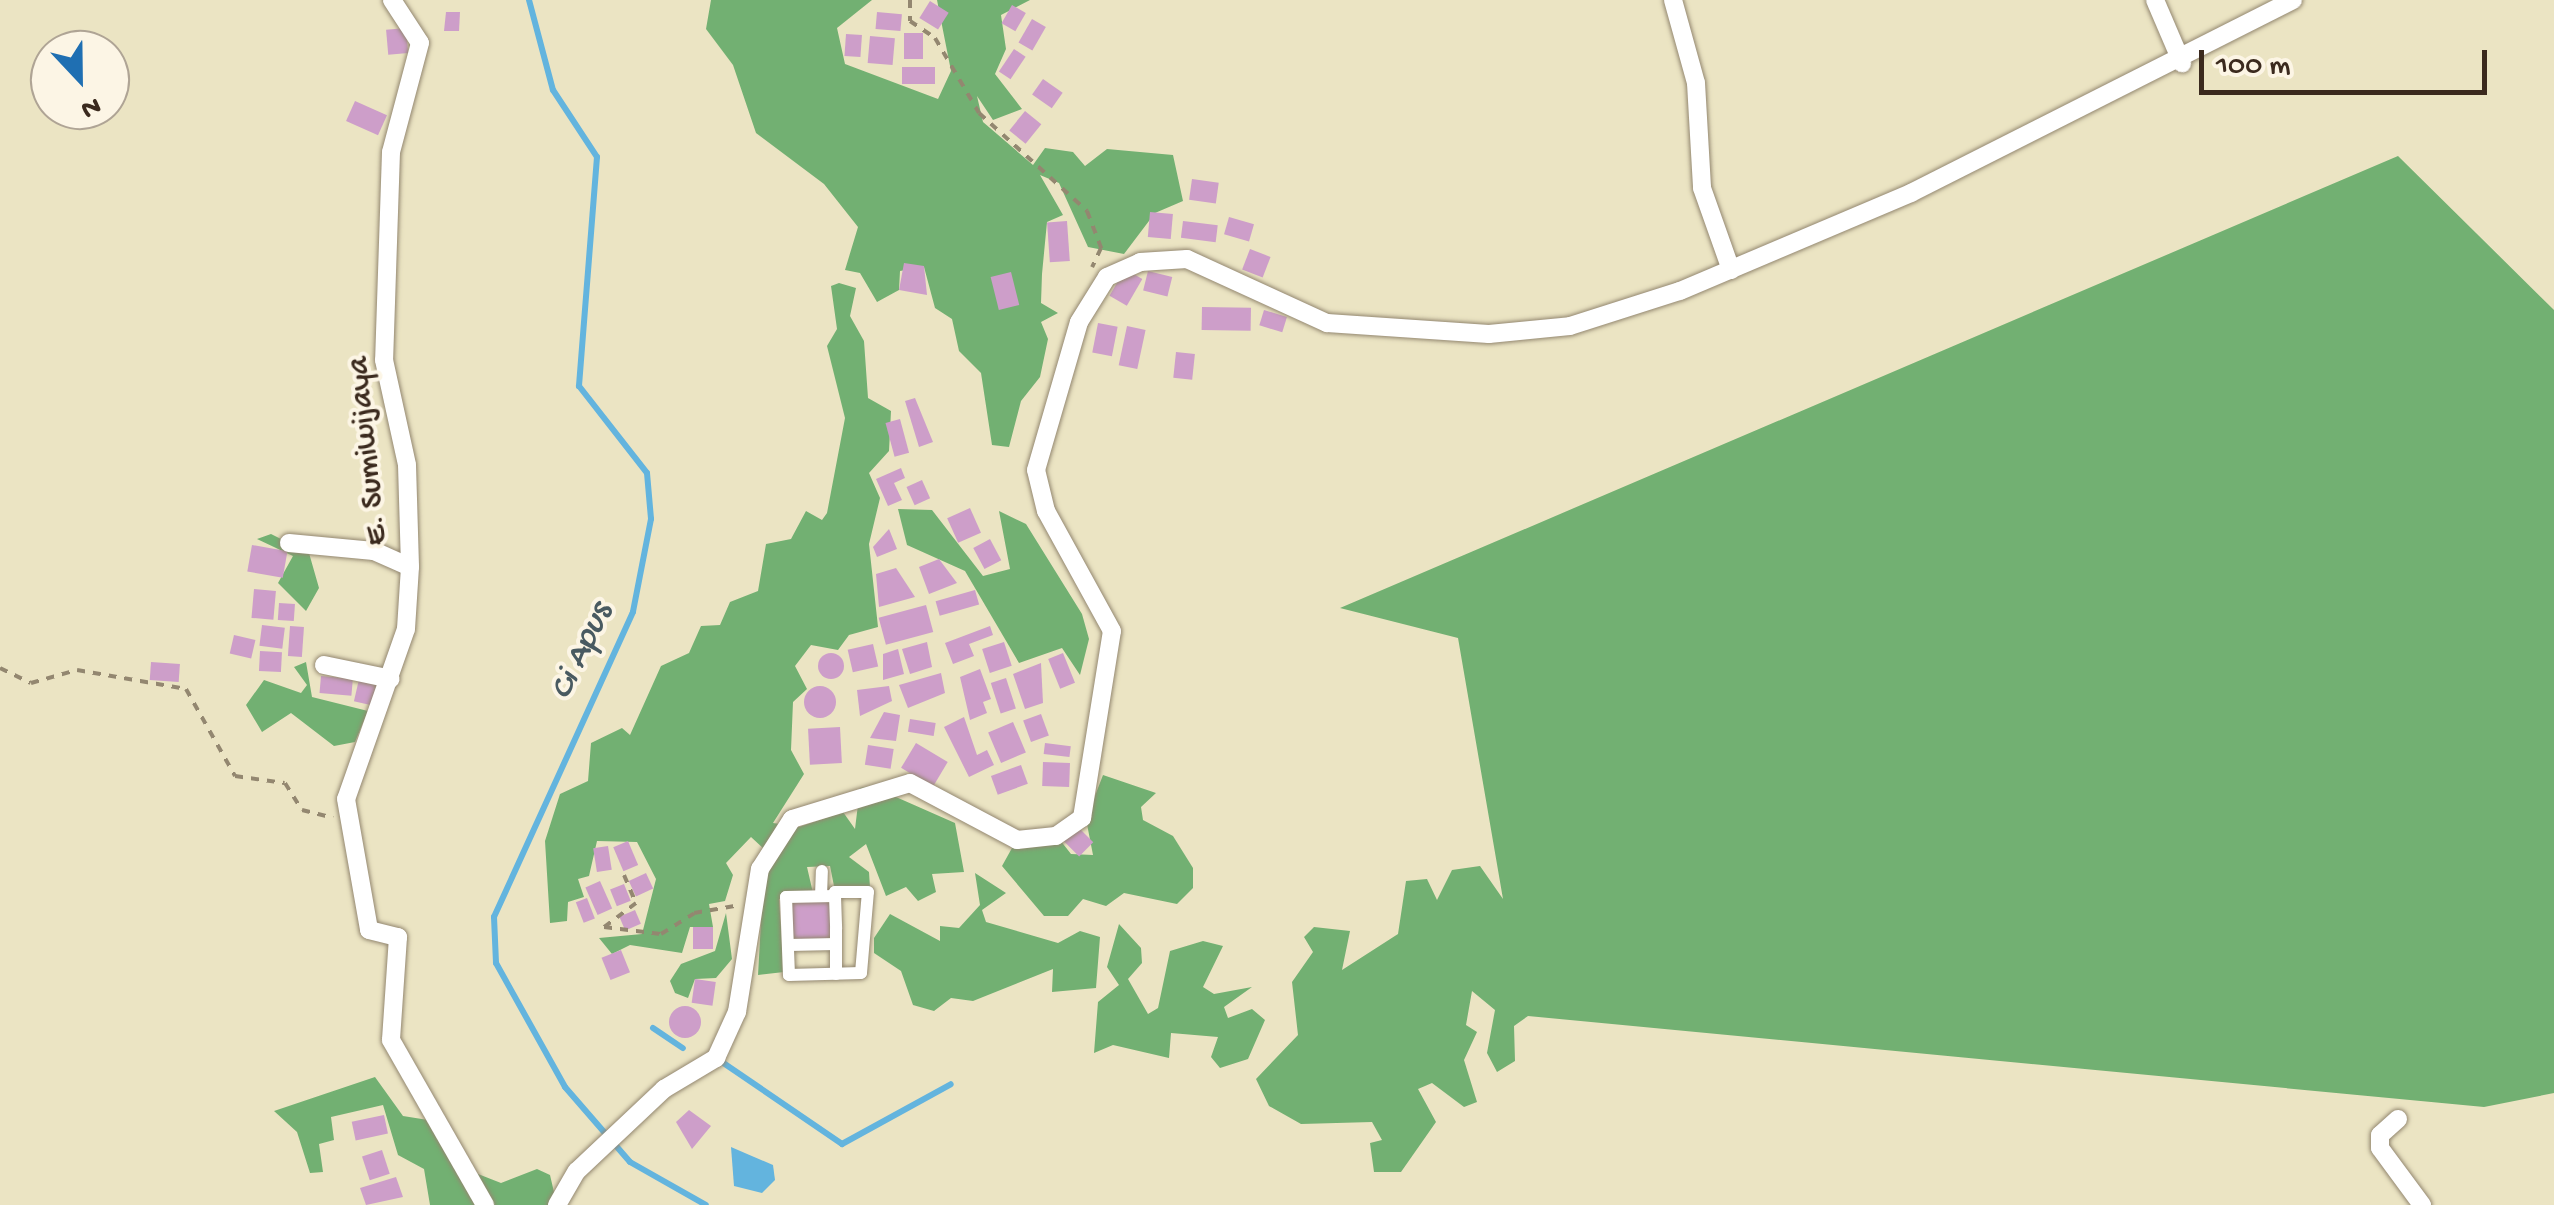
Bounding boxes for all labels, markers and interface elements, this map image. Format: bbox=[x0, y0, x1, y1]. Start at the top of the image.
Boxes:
north arrow bbox=[30, 30, 130, 130]
scale bar bbox=[2204, 30, 2492, 92]
text: 100 m bbox=[2216, 50, 2291, 85]
text: N bbox=[76, 88, 105, 125]
street label: E. Sumiwijaya bbox=[340, 355, 398, 547]
water label: Ci Apus bbox=[542, 597, 624, 707]

